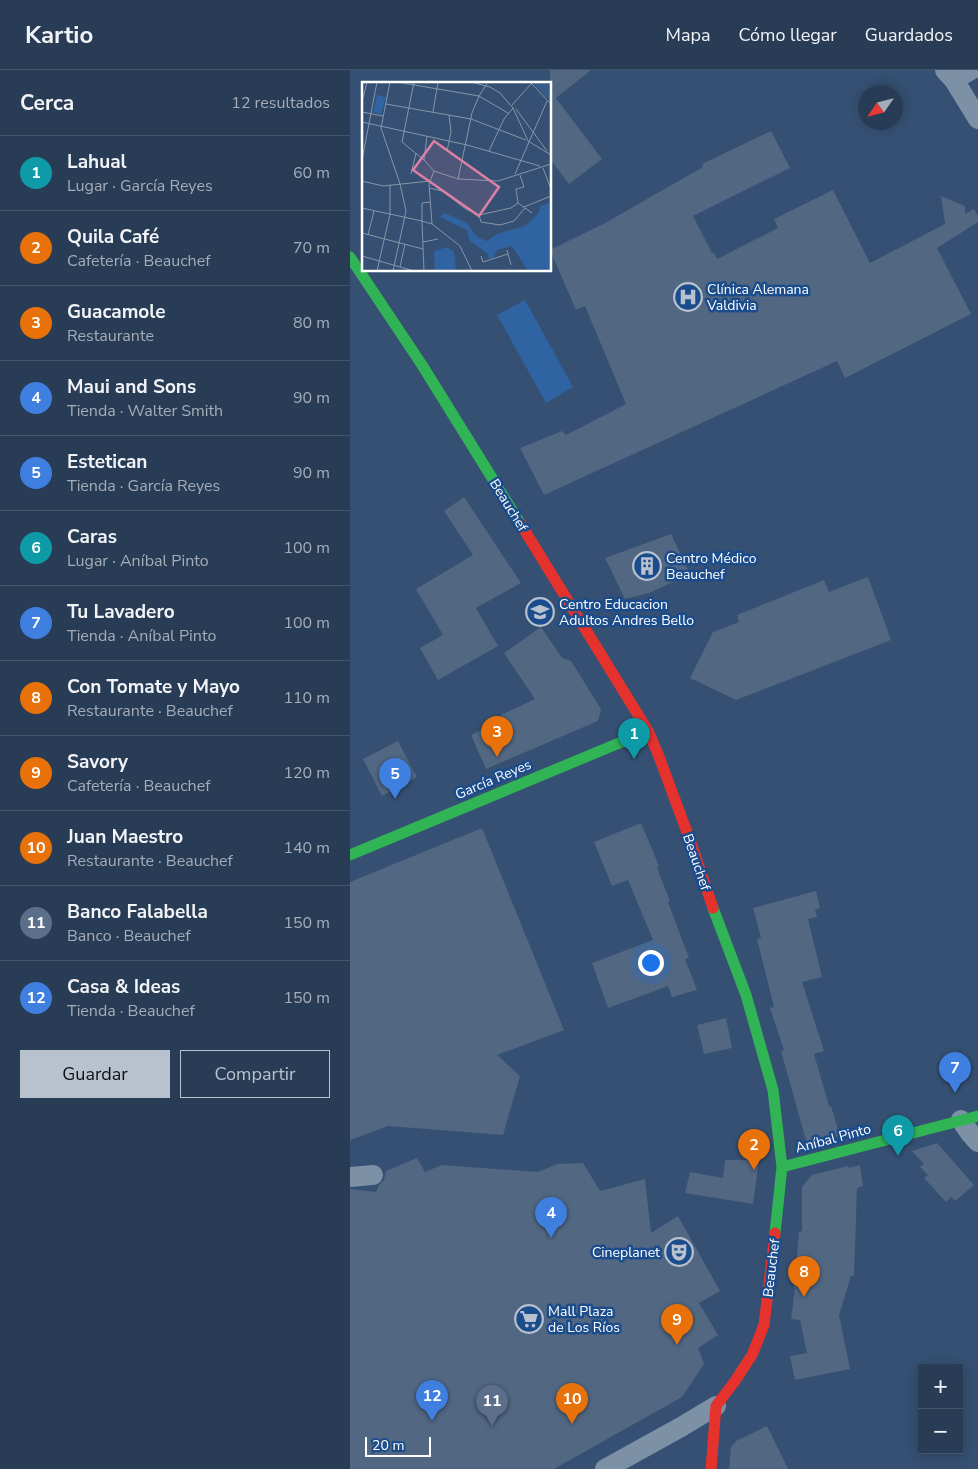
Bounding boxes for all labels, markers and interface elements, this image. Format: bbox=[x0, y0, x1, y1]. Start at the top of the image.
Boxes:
text: Kartio bbox=[25, 19, 93, 51]
text: Mapa bbox=[666, 23, 711, 47]
text: Cómo llegar bbox=[739, 23, 837, 47]
text: Guardados bbox=[865, 23, 953, 47]
inset map bbox=[362, 82, 551, 271]
north arrow bbox=[858, 85, 903, 130]
text: Cerca bbox=[20, 89, 74, 117]
text: 12 resultados bbox=[231, 92, 330, 114]
text: Lahual bbox=[67, 149, 127, 175]
text: 1 bbox=[31, 162, 41, 184]
text: 60 m bbox=[293, 162, 330, 184]
text: Lugar · García Reyes bbox=[67, 175, 213, 197]
text: Quila Café bbox=[67, 224, 159, 250]
text: 2 bbox=[31, 237, 41, 259]
text: 70 m bbox=[293, 237, 330, 259]
text: Cafetería · Beauchef bbox=[67, 250, 211, 272]
place label: Clínica Alemana Valdivia bbox=[706, 280, 809, 315]
hospital icon: Clínica Alemana Valdivia bbox=[673, 282, 703, 312]
text: Guacamole bbox=[67, 299, 166, 325]
text: 3 bbox=[31, 312, 41, 334]
text: 80 m bbox=[293, 312, 330, 334]
text: Restaurante bbox=[67, 325, 154, 347]
text: Maui and Sons bbox=[67, 374, 196, 400]
text: 4 bbox=[31, 387, 41, 409]
text: 90 m bbox=[293, 387, 330, 409]
text: Tienda · Walter Smith bbox=[67, 400, 223, 422]
text: Estetican bbox=[67, 449, 147, 475]
text: 5 bbox=[31, 462, 41, 484]
text: 90 m bbox=[293, 462, 330, 484]
text: Tienda · García Reyes bbox=[67, 475, 220, 497]
street label: Beauchef bbox=[485, 475, 532, 535]
text: Caras bbox=[67, 524, 117, 550]
text: 6 bbox=[31, 537, 41, 559]
text: 100 m bbox=[283, 537, 330, 559]
place label: Centro Médico Beauchef bbox=[666, 549, 757, 584]
text: Lugar · Aníbal Pinto bbox=[67, 550, 209, 572]
building icon: Centro Médico Beauchef bbox=[632, 551, 662, 581]
place label: Centro Educacion Adultos Andres Bello bbox=[559, 595, 694, 630]
school or university icon: Centro Educacion Adultos Andres Bello bbox=[525, 597, 555, 627]
text: Tu Lavadero bbox=[67, 599, 175, 625]
text: 7 bbox=[31, 612, 41, 634]
text: 100 m bbox=[283, 612, 330, 634]
text: Tienda · Aníbal Pinto bbox=[67, 625, 216, 647]
text: Con Tomate y Mayo bbox=[67, 674, 240, 700]
text: 8 bbox=[31, 687, 41, 709]
text: 110 m bbox=[283, 687, 330, 709]
text: Restaurante · Beauchef bbox=[67, 700, 233, 722]
pin: 3 bbox=[481, 716, 513, 757]
pin: 1 bbox=[618, 718, 650, 759]
text: Savory bbox=[67, 749, 128, 775]
street label: García Reyes bbox=[452, 755, 534, 804]
pin: 5 bbox=[379, 758, 411, 799]
text: 9 bbox=[31, 762, 41, 784]
text: 120 m bbox=[283, 762, 330, 784]
text: Cafetería · Beauchef bbox=[67, 775, 211, 797]
text: Juan Maestro bbox=[67, 824, 183, 850]
street label: Beauchef bbox=[678, 831, 715, 893]
text: 10 bbox=[26, 837, 46, 859]
text: 140 m bbox=[283, 837, 330, 859]
text: Restaurante · Beauchef bbox=[67, 850, 233, 872]
text: Banco Falabella bbox=[67, 899, 208, 925]
text: 11 bbox=[26, 912, 46, 934]
text: 150 m bbox=[283, 912, 330, 934]
text: Banco · Beauchef bbox=[67, 925, 191, 947]
your location bbox=[638, 950, 664, 976]
text: Casa & Ideas bbox=[67, 974, 180, 1000]
text: 12 bbox=[26, 987, 46, 1009]
text: 150 m bbox=[283, 987, 330, 1009]
text: Tienda · Beauchef bbox=[67, 1000, 195, 1022]
button: Guardar bbox=[20, 1050, 170, 1098]
button: Compartir bbox=[180, 1050, 330, 1098]
pin: 7 bbox=[939, 1052, 971, 1093]
pin: 6 bbox=[882, 1115, 914, 1156]
street label: Aníbal Pinto bbox=[793, 1119, 873, 1158]
pin: 2 bbox=[738, 1129, 770, 1170]
pin: 4 bbox=[535, 1197, 567, 1238]
theatre icon: Cineplanet bbox=[664, 1237, 694, 1267]
street label: Beauchef bbox=[758, 1237, 785, 1298]
place label: Cineplanet bbox=[592, 1243, 660, 1262]
pin: 8 bbox=[788, 1256, 820, 1297]
place label: Mall Plaza de Los Ríos bbox=[548, 1302, 620, 1337]
supermarket icon: Mall Plaza de Los Ríos bbox=[514, 1304, 544, 1334]
pin: 9 bbox=[661, 1304, 693, 1345]
map controls bbox=[918, 1364, 963, 1454]
button: + bbox=[918, 1364, 963, 1409]
pin: 12 bbox=[416, 1380, 448, 1421]
pin: 10 bbox=[556, 1383, 588, 1424]
pin: 11 bbox=[476, 1385, 508, 1426]
button: − bbox=[918, 1409, 963, 1454]
scale bar bbox=[365, 1434, 431, 1457]
text: 20 m bbox=[372, 1436, 404, 1455]

